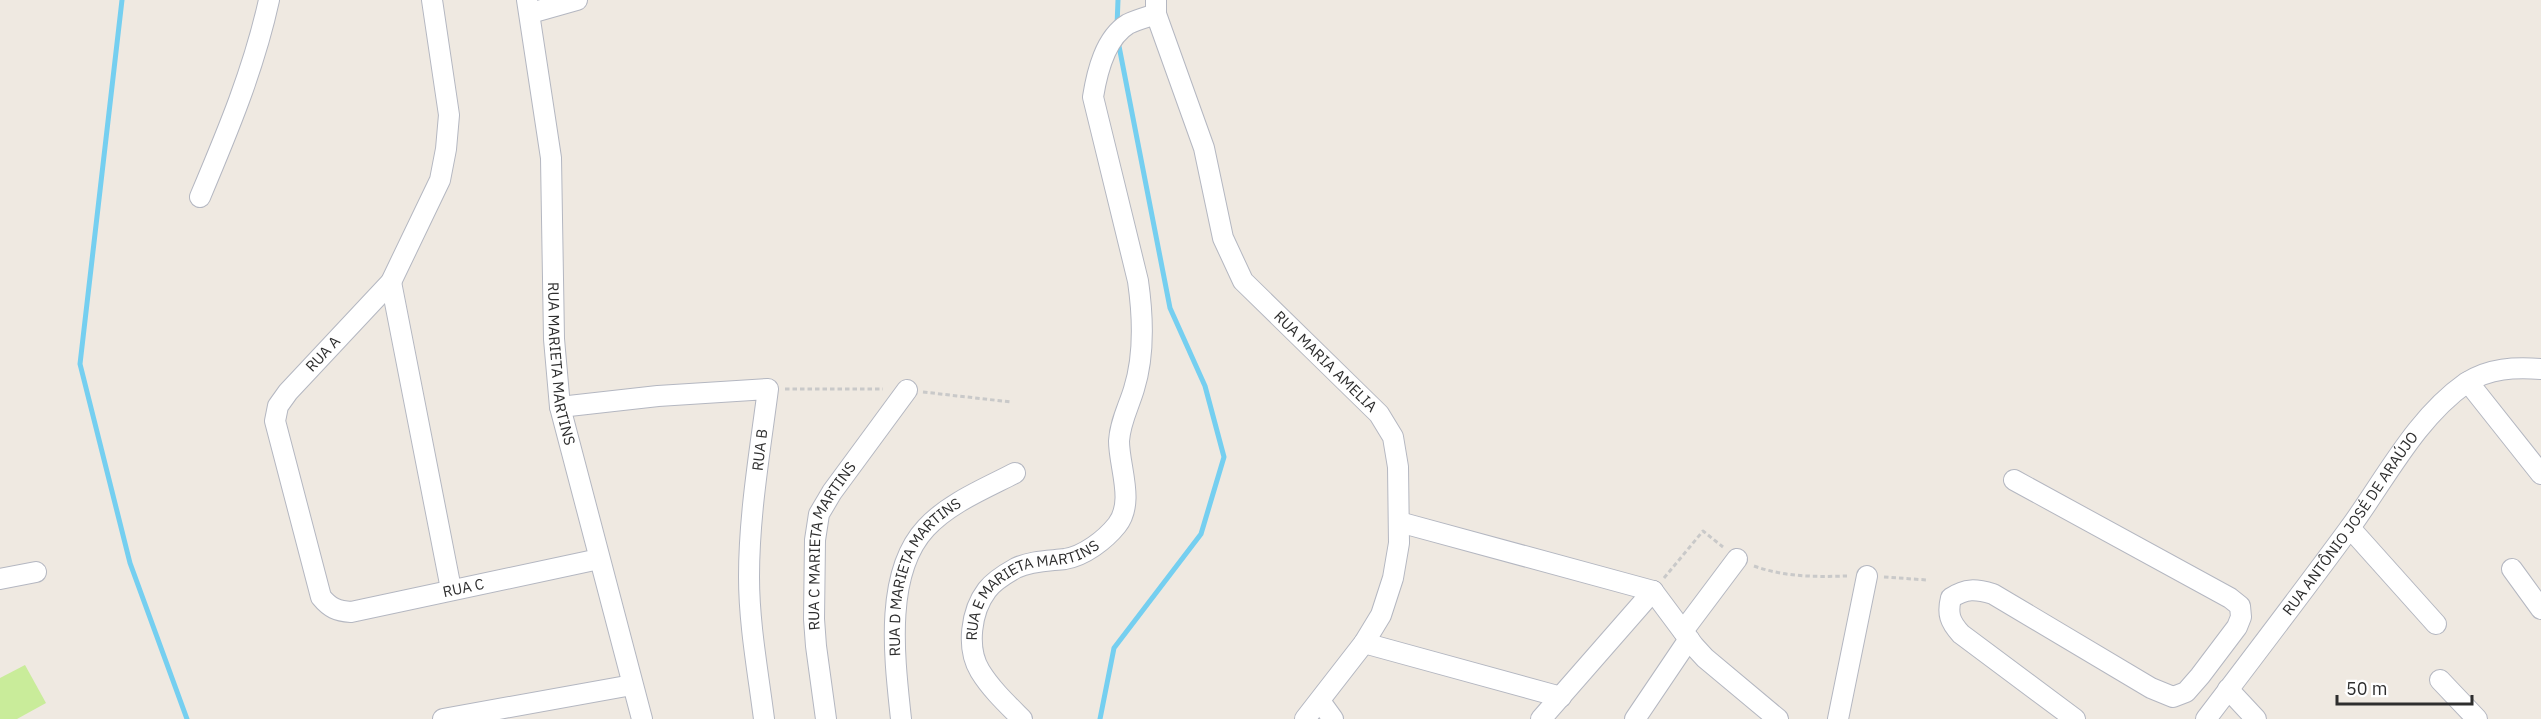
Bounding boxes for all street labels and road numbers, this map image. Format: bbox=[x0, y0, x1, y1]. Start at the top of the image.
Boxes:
street label: RUA MARIETA MARTINS bbox=[544, 282, 580, 447]
street label: RUA MARIA AMELIA bbox=[1270, 307, 1382, 416]
street label: RUA A bbox=[301, 331, 344, 376]
street label: RUA B bbox=[747, 428, 772, 472]
street label: RUA ANTÔNIO JOSÉ DE ARAÚJO bbox=[2278, 428, 2422, 619]
street label: RUA C MARIETA MARTINS bbox=[804, 458, 860, 631]
street label: RUA D MARIETA MARTINS bbox=[885, 493, 964, 657]
street label: RUA E MARIETA MARTINS bbox=[962, 536, 1103, 641]
street label: RUA C bbox=[441, 574, 486, 601]

